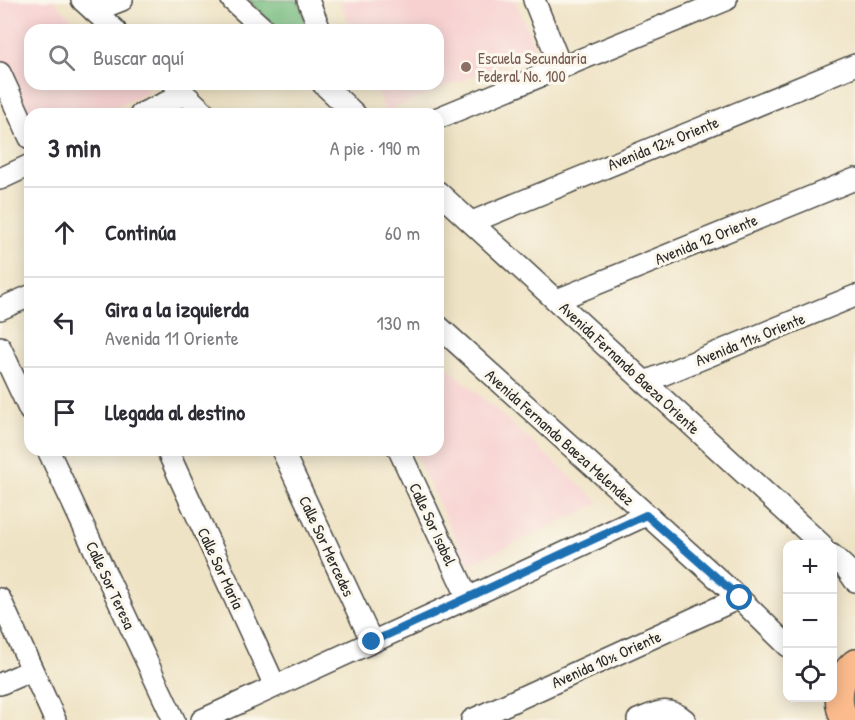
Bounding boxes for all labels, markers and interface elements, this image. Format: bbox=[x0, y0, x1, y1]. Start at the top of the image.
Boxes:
search box bbox=[24, 24, 444, 90]
icon: search bbox=[45, 41, 78, 74]
text: Buscar aquí bbox=[93, 42, 185, 72]
place label: Escuela Secundaria Federal No. 100 bbox=[477, 47, 587, 87]
marker: Escuela Secundaria Federal No. 100 bbox=[459, 60, 473, 74]
street label: Avenida 12½ Oriente bbox=[604, 110, 722, 175]
text: 3 min bbox=[48, 130, 101, 165]
text: A pie · 190 m bbox=[330, 134, 420, 161]
street label: Avenida 12 Oriente bbox=[651, 208, 761, 270]
icon: ahead bbox=[48, 216, 81, 249]
text: Continúa bbox=[105, 217, 176, 247]
text: 60 m bbox=[385, 219, 420, 246]
text: Gira a la izquierda bbox=[105, 294, 249, 324]
street label: Avenida Fernando Baeza Oriente bbox=[555, 297, 706, 440]
icon: left bbox=[48, 306, 81, 339]
street label: Avenida 11½ Oriente bbox=[692, 307, 809, 371]
text: 130 m bbox=[377, 309, 420, 336]
text: Avenida 11 Oriente bbox=[105, 324, 239, 351]
street label: Avenida Fernando Baeza Melendez bbox=[481, 364, 640, 510]
icon: arrive bbox=[48, 396, 81, 429]
text: Llegada al destino bbox=[105, 397, 245, 427]
street label: Calle Sor Isabel bbox=[404, 479, 462, 570]
street label: Calle Sor Mercedes bbox=[294, 492, 360, 600]
street label: Calle Sor María bbox=[193, 524, 249, 612]
street label: Calle Sor Teresa bbox=[81, 538, 141, 632]
map controls bbox=[783, 540, 837, 702]
button: + bbox=[783, 540, 837, 594]
route start bbox=[726, 584, 752, 610]
button: − bbox=[783, 594, 837, 648]
street label: Avenida 10½ Oriente bbox=[548, 625, 665, 693]
route end bbox=[358, 628, 384, 654]
button: locate bbox=[783, 648, 837, 702]

